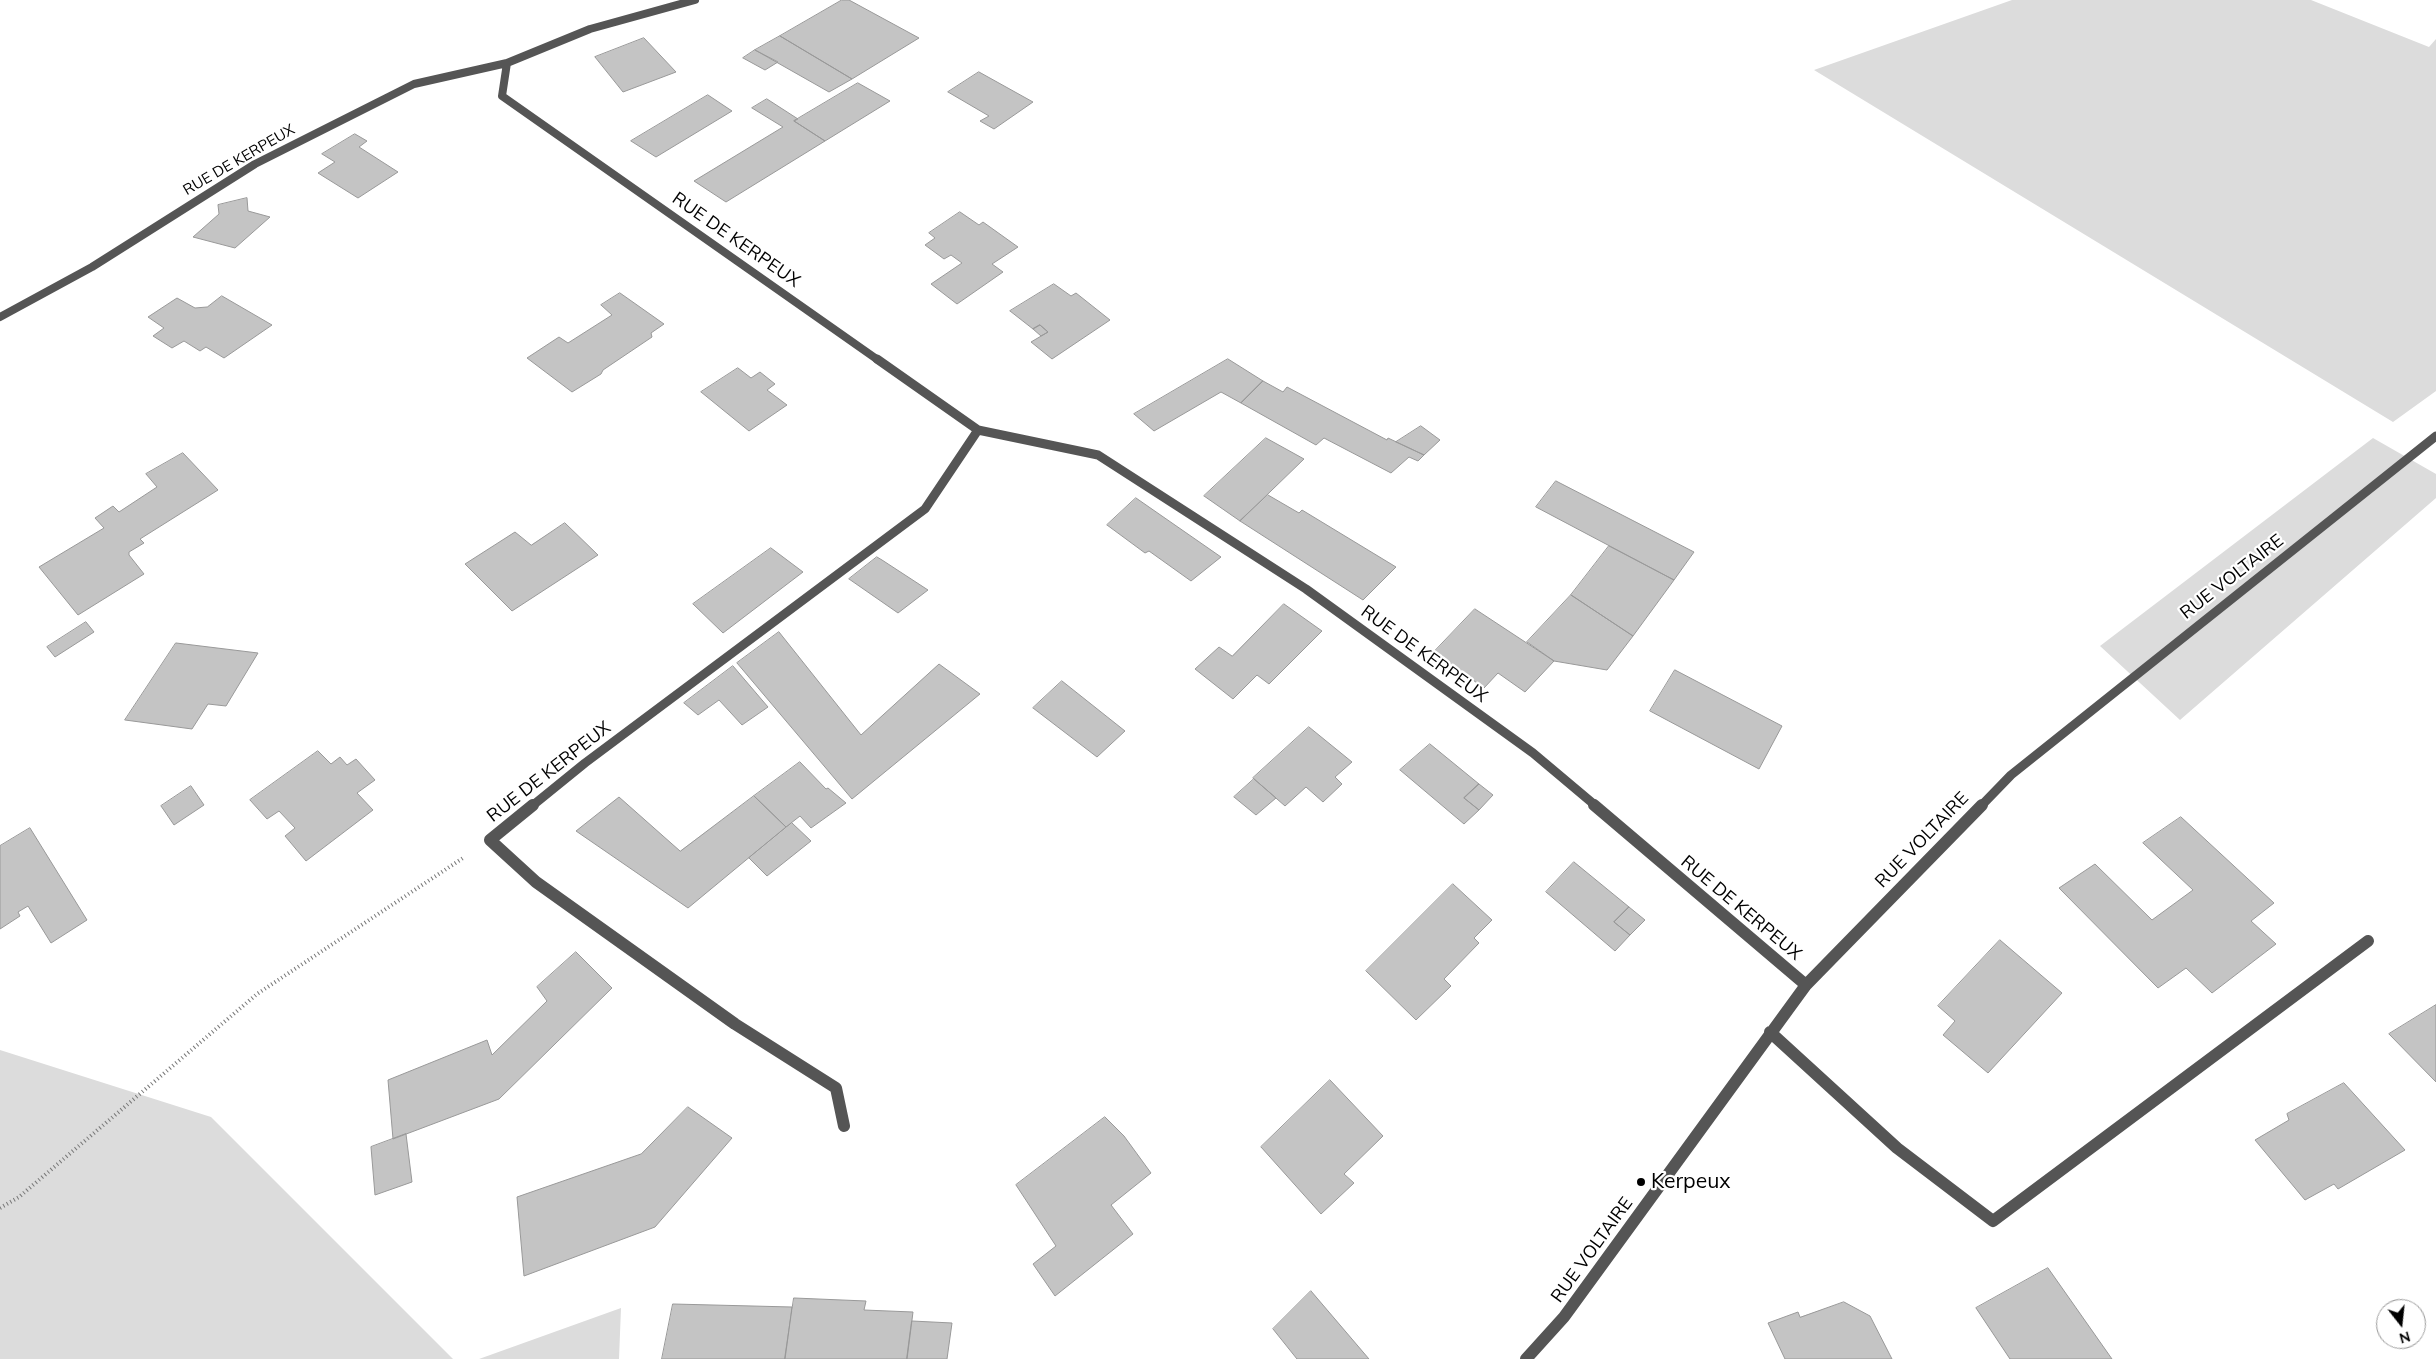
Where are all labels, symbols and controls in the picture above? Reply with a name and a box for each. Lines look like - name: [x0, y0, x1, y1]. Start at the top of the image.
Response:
- street label: RUE DE KERPEUX: [180, 121, 298, 199]
- street label: RUE DE KERPEUX: [668, 188, 804, 292]
- street label: RUE VOLTAIRE: [2176, 530, 2288, 624]
- street label: RUE DE KERPEUX: [1357, 601, 1491, 707]
- street label: RUE DE KERPEUX: [483, 717, 615, 827]
- street label: RUE VOLTAIRE: [1871, 788, 1973, 892]
- street label: RUE DE KERPEUX: [1676, 851, 1806, 965]
- place label: Kerpeux: [1651, 1169, 1730, 1195]
- marker: Kerpeux: [1635, 1176, 1647, 1188]
- street label: RUE VOLTAIRE: [1547, 1193, 1637, 1307]
- north arrow: [2376, 1299, 2426, 1349]
- text: N: [2397, 1327, 2412, 1348]

